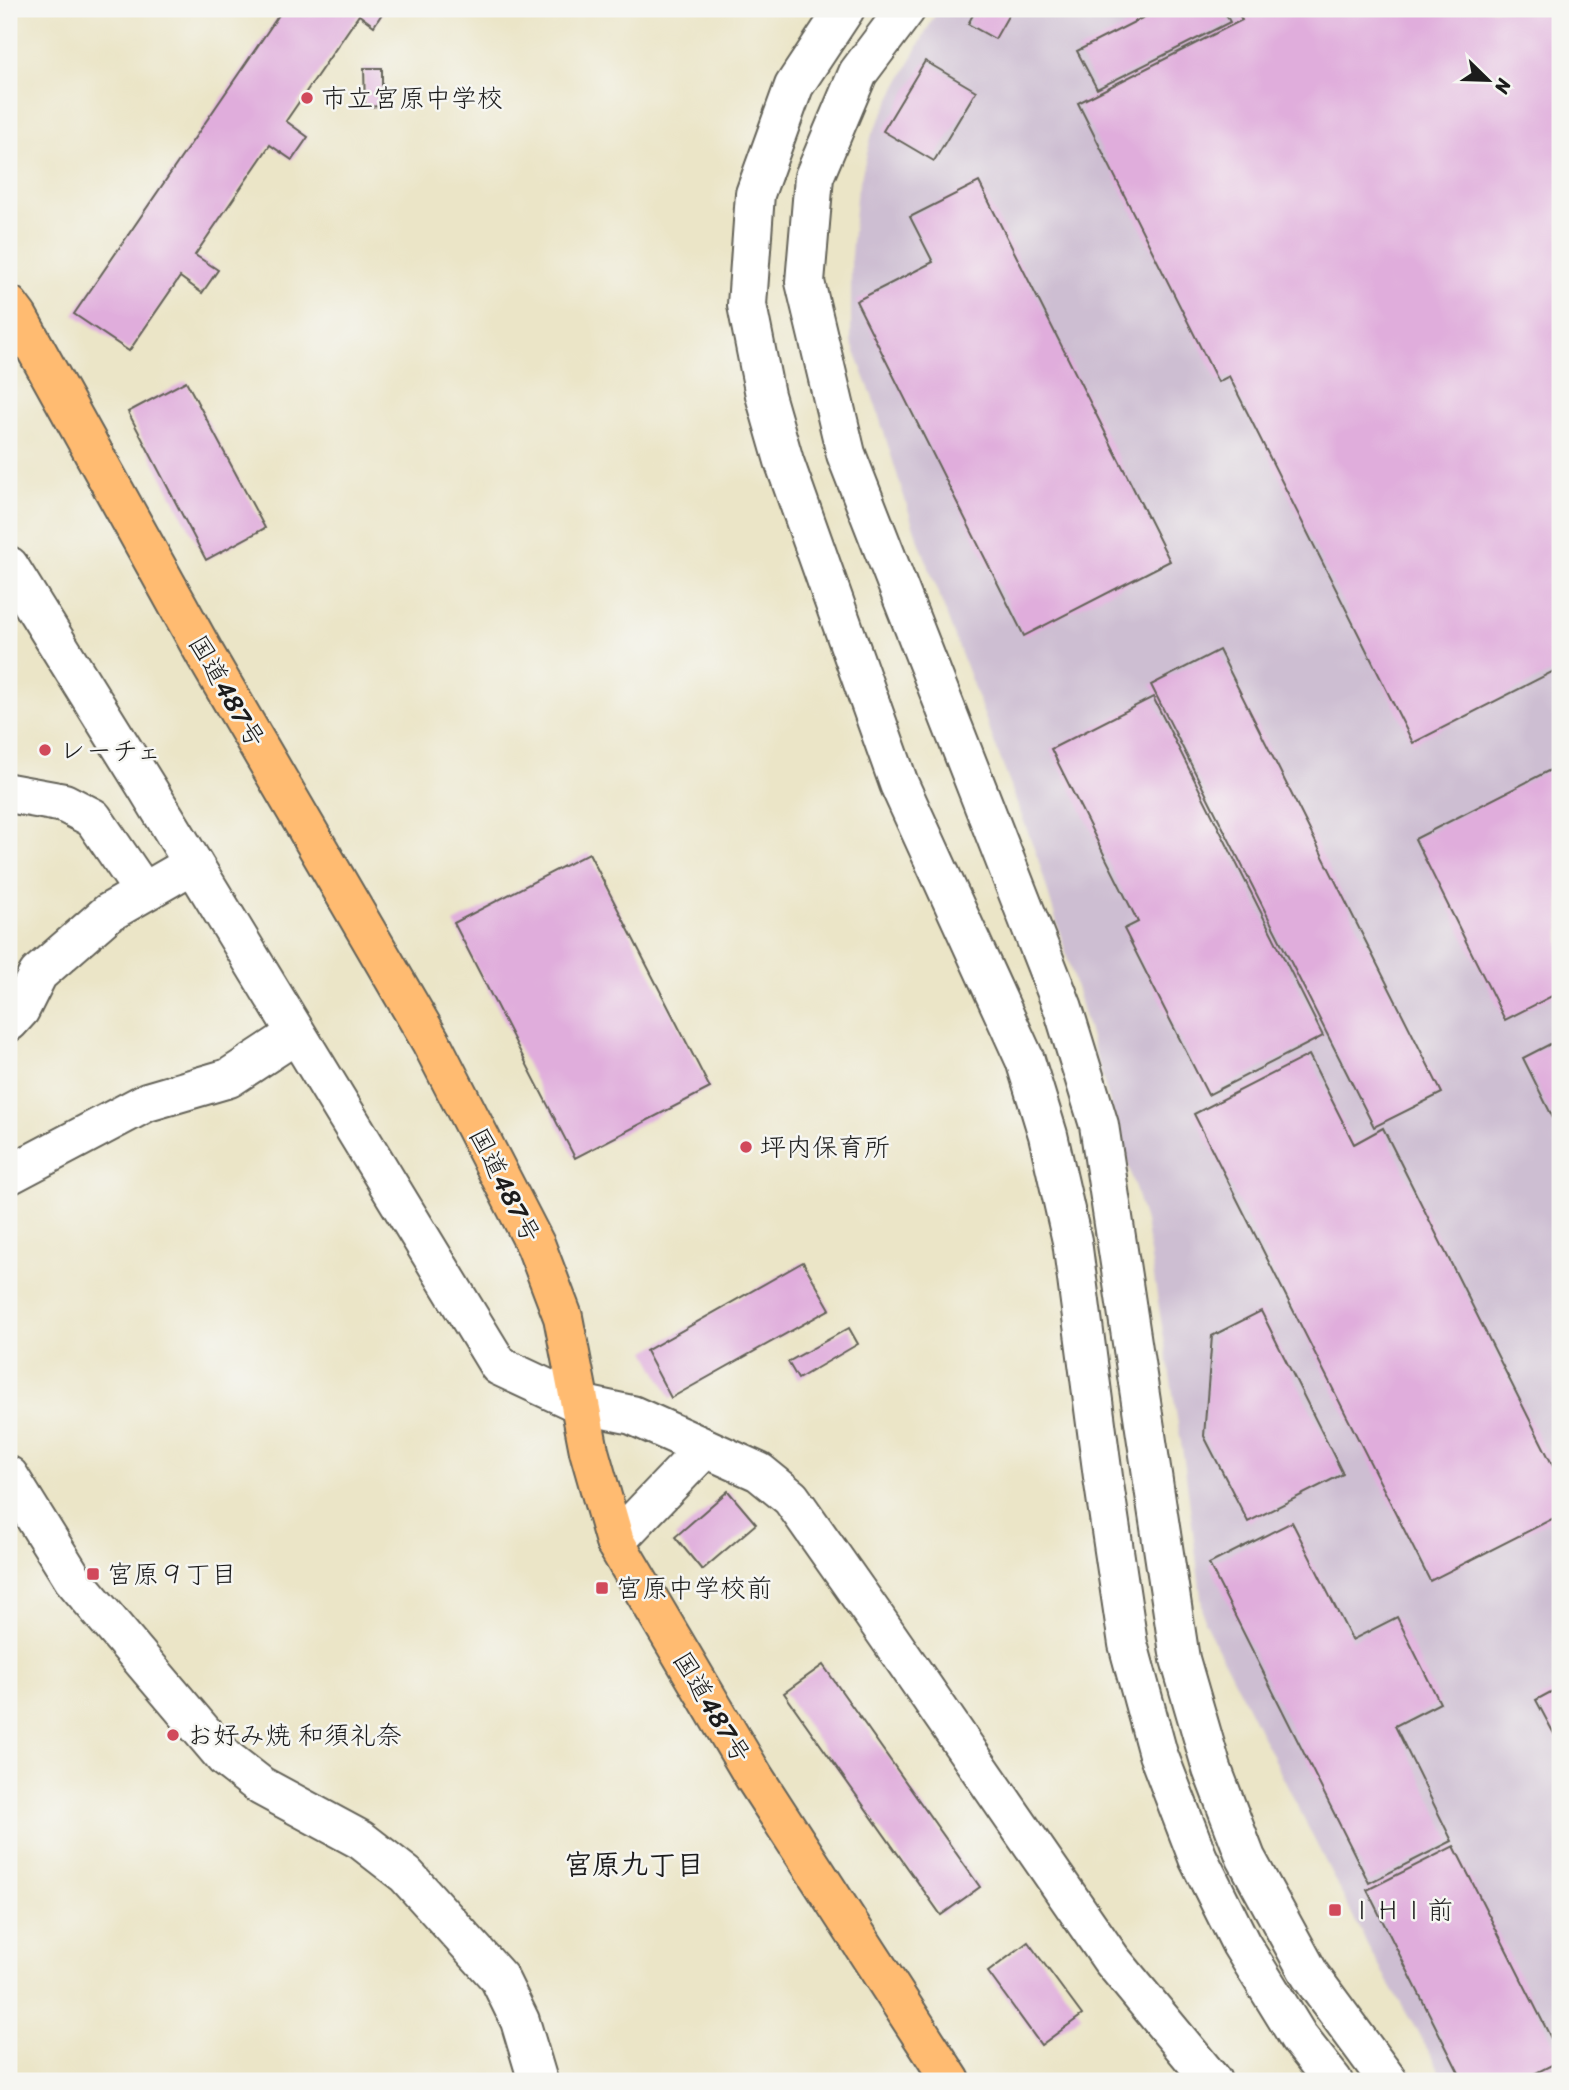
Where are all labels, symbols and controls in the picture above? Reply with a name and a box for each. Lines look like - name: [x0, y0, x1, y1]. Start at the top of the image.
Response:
- north arrow: [1454, 46, 1524, 116]
- text: N: [1485, 73, 1521, 100]
- place label: 市立宮原中学校: [321, 75, 503, 121]
- marker: 市立宮原中学校: [299, 90, 315, 106]
- street label: 国道487号: [176, 625, 278, 757]
- place label: レーチェ: [59, 727, 161, 773]
- marker: レーチェ: [37, 742, 53, 758]
- street label: 国道487号: [456, 1119, 554, 1251]
- place label: 坪内保育所: [760, 1124, 890, 1170]
- marker: 坪内保育所: [738, 1139, 754, 1155]
- place label: 宮原９丁目: [107, 1551, 237, 1597]
- place label: 宮原中学校前: [616, 1565, 772, 1611]
- marker: 宮原９丁目: [85, 1566, 101, 1582]
- marker: 宮原中学校前: [594, 1580, 610, 1596]
- street label: 国道487号: [660, 1642, 764, 1772]
- place label: お好み焼 和須礼奈: [187, 1712, 402, 1758]
- marker: お好み焼 和須礼奈: [165, 1727, 181, 1743]
- district label: 宮原九丁目: [564, 1840, 704, 1889]
- place label: ＩＨＩ前: [1349, 1887, 1453, 1933]
- marker: ＩＨＩ前: [1327, 1902, 1343, 1918]

